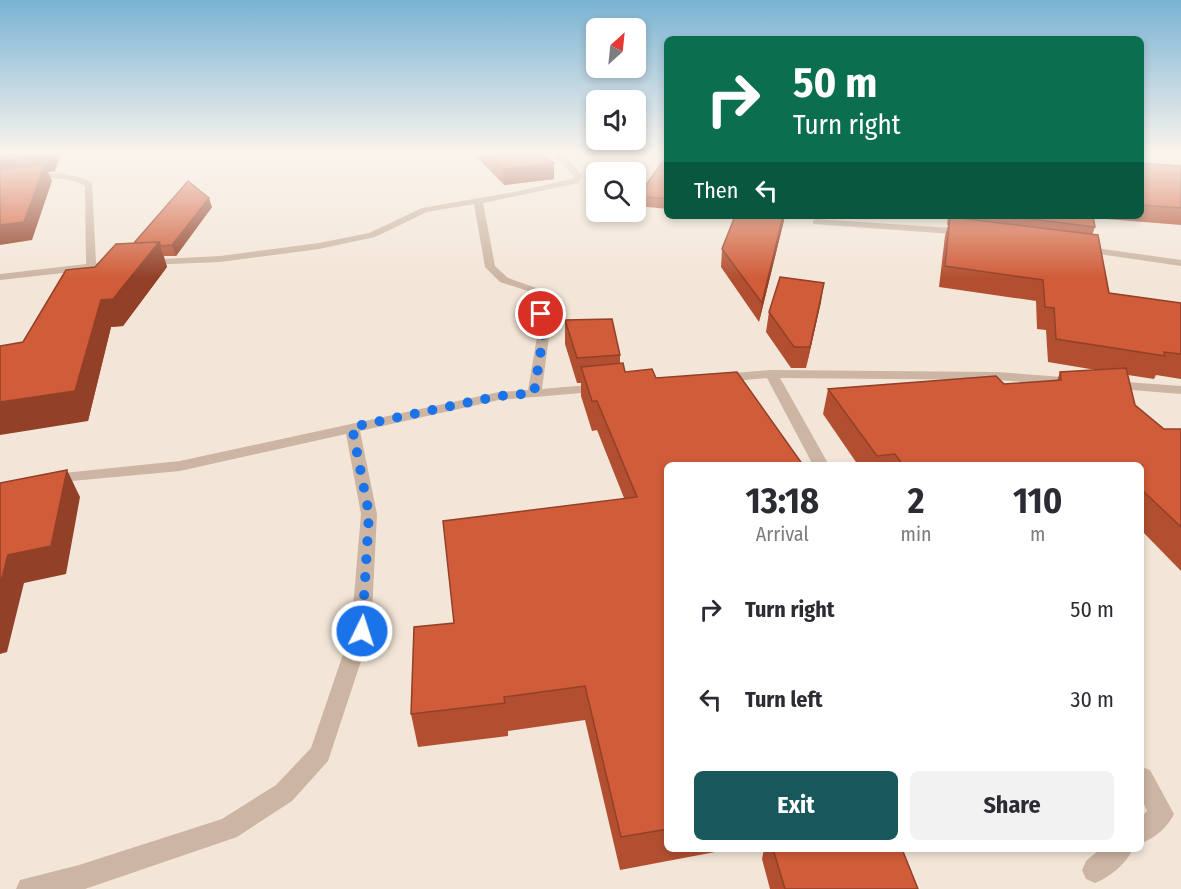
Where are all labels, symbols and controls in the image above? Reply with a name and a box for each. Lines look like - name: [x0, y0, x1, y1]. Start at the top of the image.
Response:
- north arrow: [586, 18, 646, 78]
- map controls: [586, 18, 646, 222]
- text: 50 m: [793, 58, 877, 108]
- icon: right: [694, 60, 772, 138]
- button: sound: [586, 90, 646, 150]
- text: Turn right: [793, 109, 901, 141]
- button: search: [586, 162, 646, 222]
- icon: left: [750, 174, 783, 207]
- text: Then: [694, 177, 738, 204]
- pin: [515, 288, 566, 339]
- icon: arrive: [524, 297, 557, 330]
- text: 13:18: [746, 479, 819, 523]
- text: 2: [908, 479, 924, 523]
- text: 110: [1013, 479, 1062, 523]
- text: Arrival: [756, 522, 809, 546]
- text: min: [901, 522, 931, 546]
- text: m: [1030, 522, 1045, 546]
- icon: right: [694, 593, 727, 626]
- text: Turn right: [745, 596, 834, 623]
- text: 50 m: [1070, 596, 1114, 623]
- position arrow: [330, 599, 394, 663]
- icon: left: [694, 683, 727, 716]
- text: Turn left: [745, 686, 823, 713]
- text: 30 m: [1071, 686, 1114, 713]
- button: Exit: [694, 771, 898, 840]
- button: Share: [910, 771, 1114, 840]

